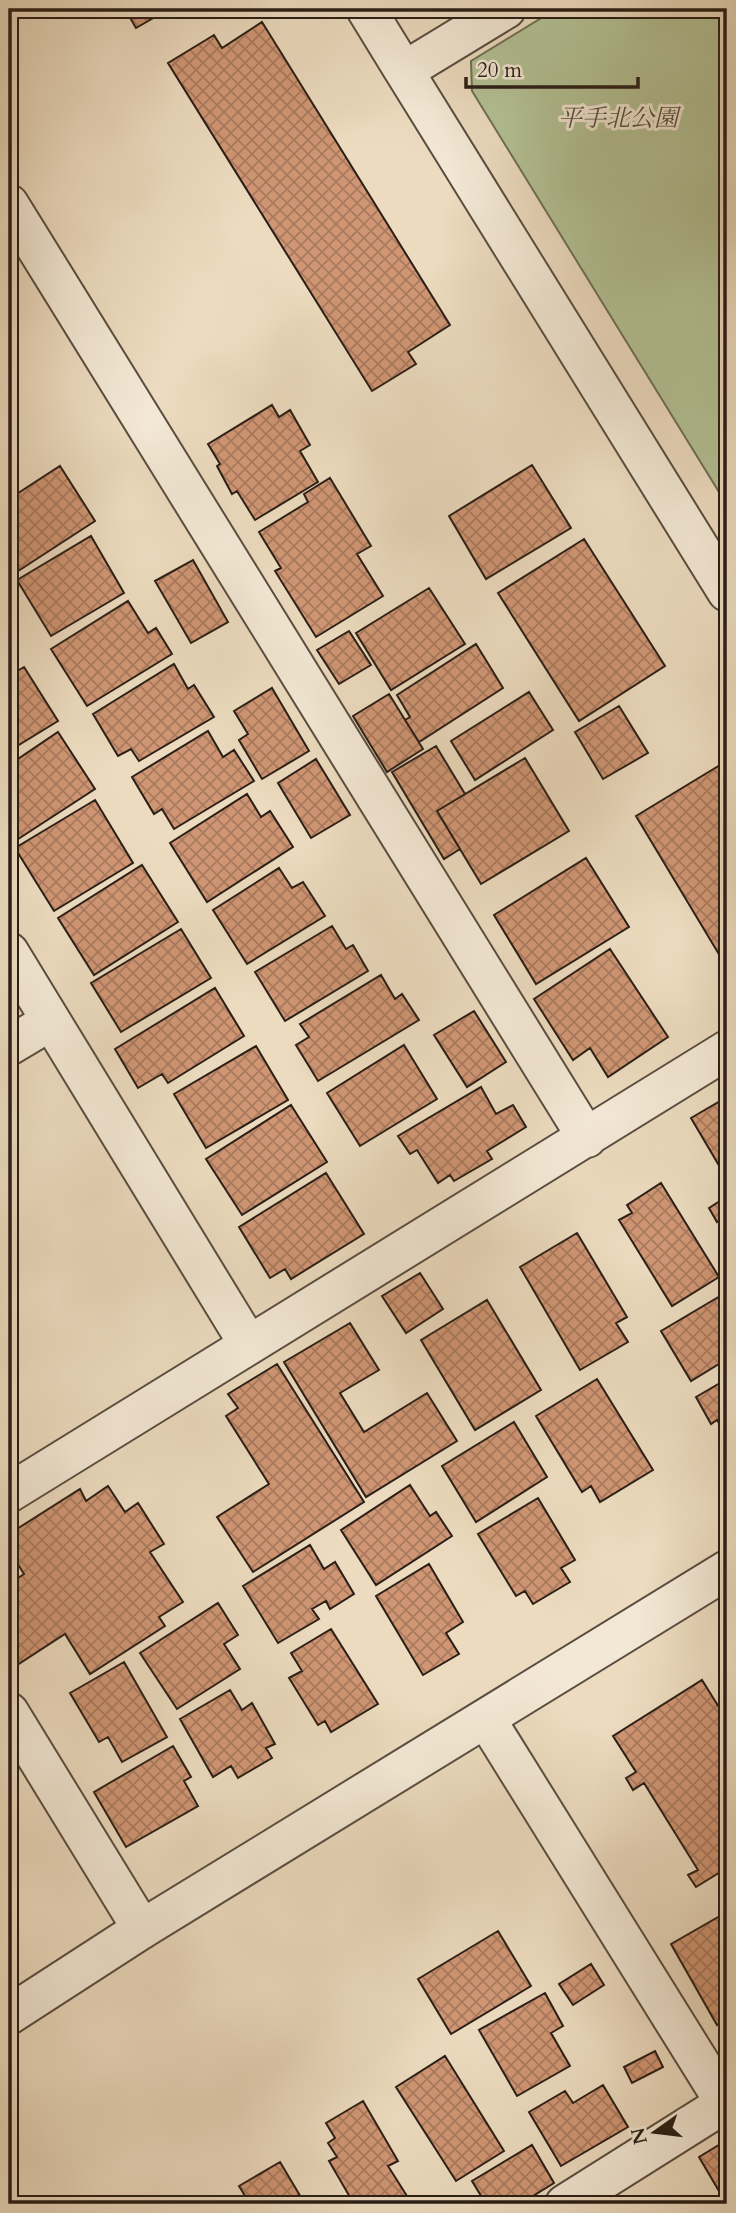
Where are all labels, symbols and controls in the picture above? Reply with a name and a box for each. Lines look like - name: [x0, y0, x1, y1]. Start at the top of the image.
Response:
- scale bar: [466, 46, 638, 90]
- text: 20 m: [477, 56, 522, 85]
- park label: 平手北公園: [558, 102, 682, 135]
- north arrow: [620, 2098, 690, 2168]
- text: N: [625, 2124, 654, 2147]

